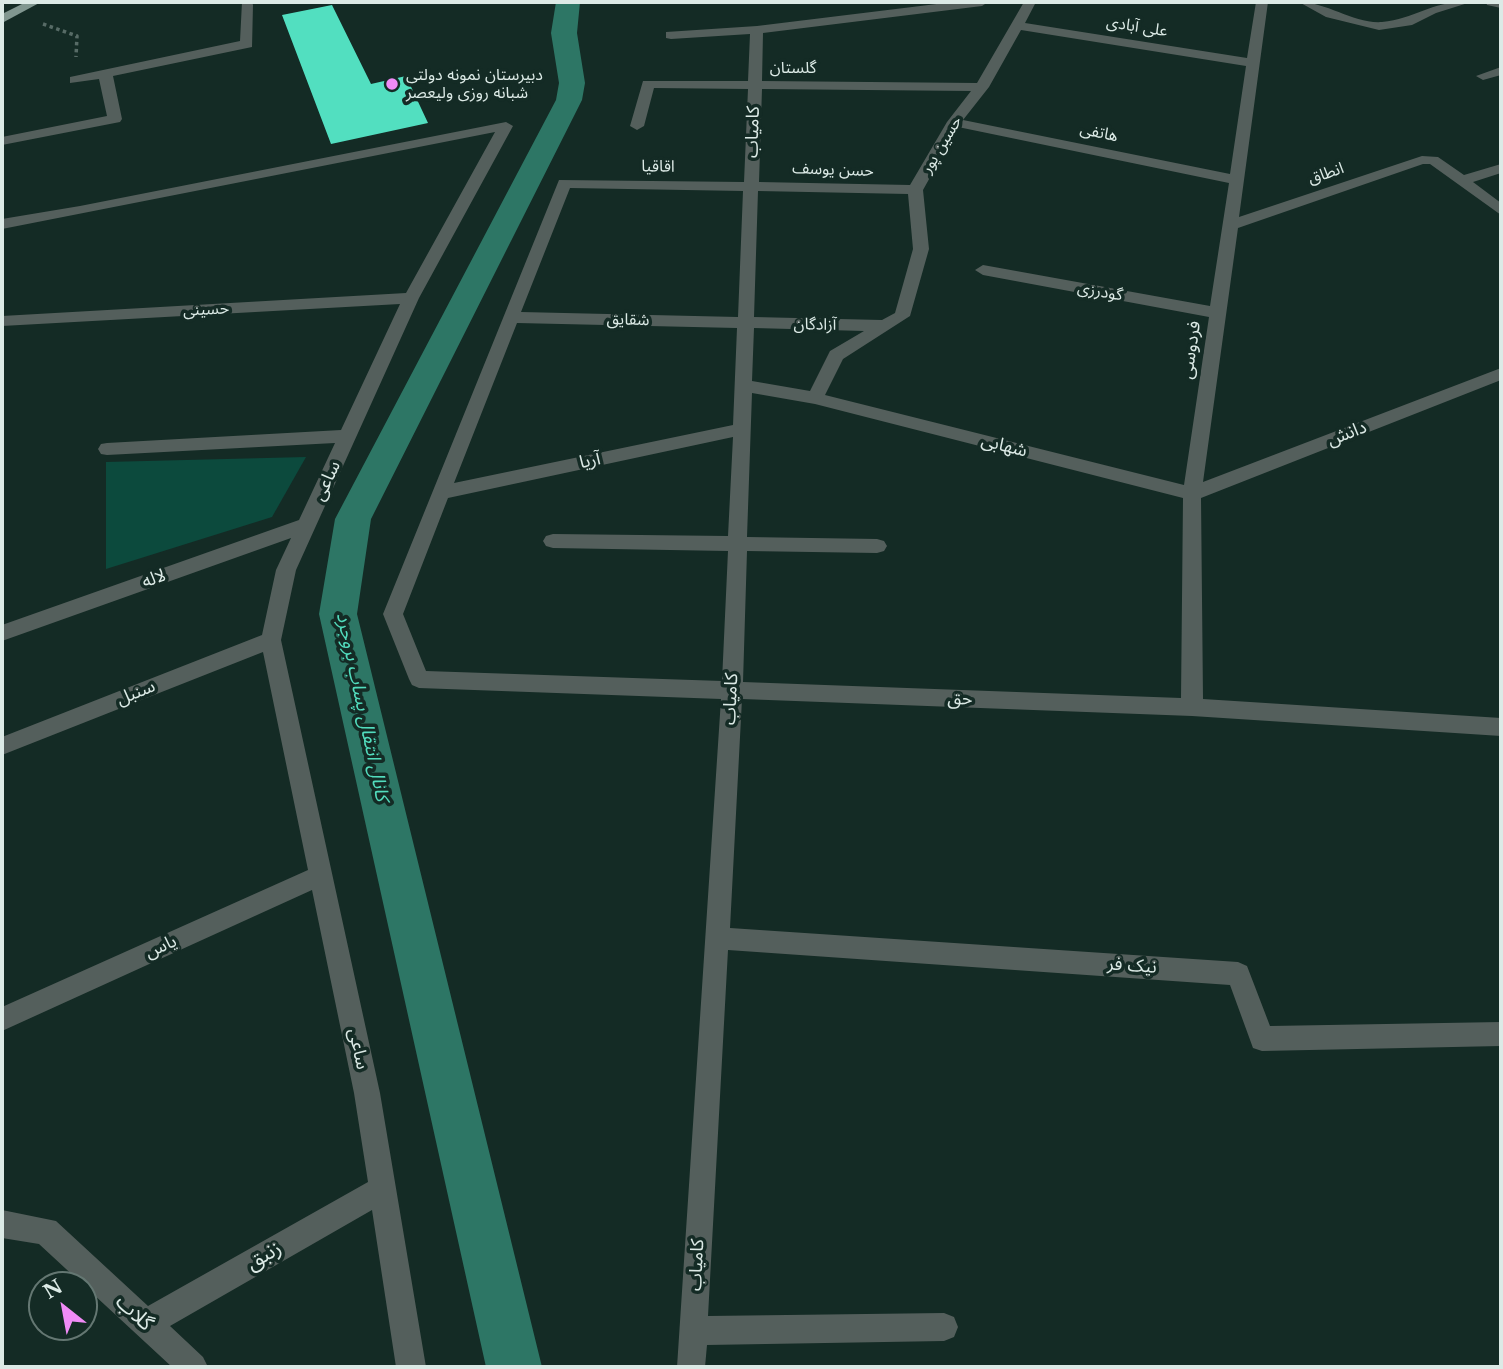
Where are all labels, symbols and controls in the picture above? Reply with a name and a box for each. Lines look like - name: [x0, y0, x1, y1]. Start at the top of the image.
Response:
- street label: علی آبادی: [1105, 13, 1169, 41]
- street label: گلستان: [770, 58, 816, 78]
- place label: دبیرستان نمونه دولتی شبانه روزی ولیعصر: [406, 65, 543, 103]
- marker: دبیرستان نمونه دولتی شبانه روزی ولیعصر: [384, 76, 400, 92]
- street label: کامیاب: [741, 106, 765, 158]
- street label: حسین پور: [917, 113, 967, 177]
- street label: هاتفی: [1078, 120, 1120, 146]
- street label: اقاقیا: [641, 157, 675, 177]
- street label: حسن یوسف: [792, 159, 874, 181]
- street label: انطاق: [1306, 159, 1346, 189]
- street label: گودرزی: [1076, 279, 1124, 305]
- street label: حسینی: [182, 299, 230, 321]
- street label: شقایق: [606, 310, 650, 330]
- street label: آزادگان: [793, 315, 837, 335]
- street label: فردوسی: [1176, 319, 1206, 381]
- street label: دانش: [1324, 417, 1370, 451]
- street label: شهابی: [979, 430, 1029, 462]
- street label: آریا: [578, 448, 602, 474]
- street label: ساعی: [308, 458, 346, 504]
- street label: لاله: [139, 565, 169, 593]
- water label: کانال انتقال پساب بروجرد: [331, 611, 393, 803]
- street label: کامیاب: [719, 673, 743, 725]
- street label: سنبل: [114, 676, 158, 710]
- street label: حق: [947, 688, 973, 710]
- street label: یاس: [142, 931, 180, 963]
- street label: نیک فر: [1107, 954, 1157, 978]
- street label: ساعی: [343, 1026, 373, 1072]
- street label: زنبق: [242, 1236, 286, 1276]
- street label: کامیاب: [685, 1239, 709, 1291]
- north arrow: [28, 1271, 98, 1341]
- text: N: [39, 1275, 67, 1304]
- street label: گلاب: [110, 1289, 158, 1337]

